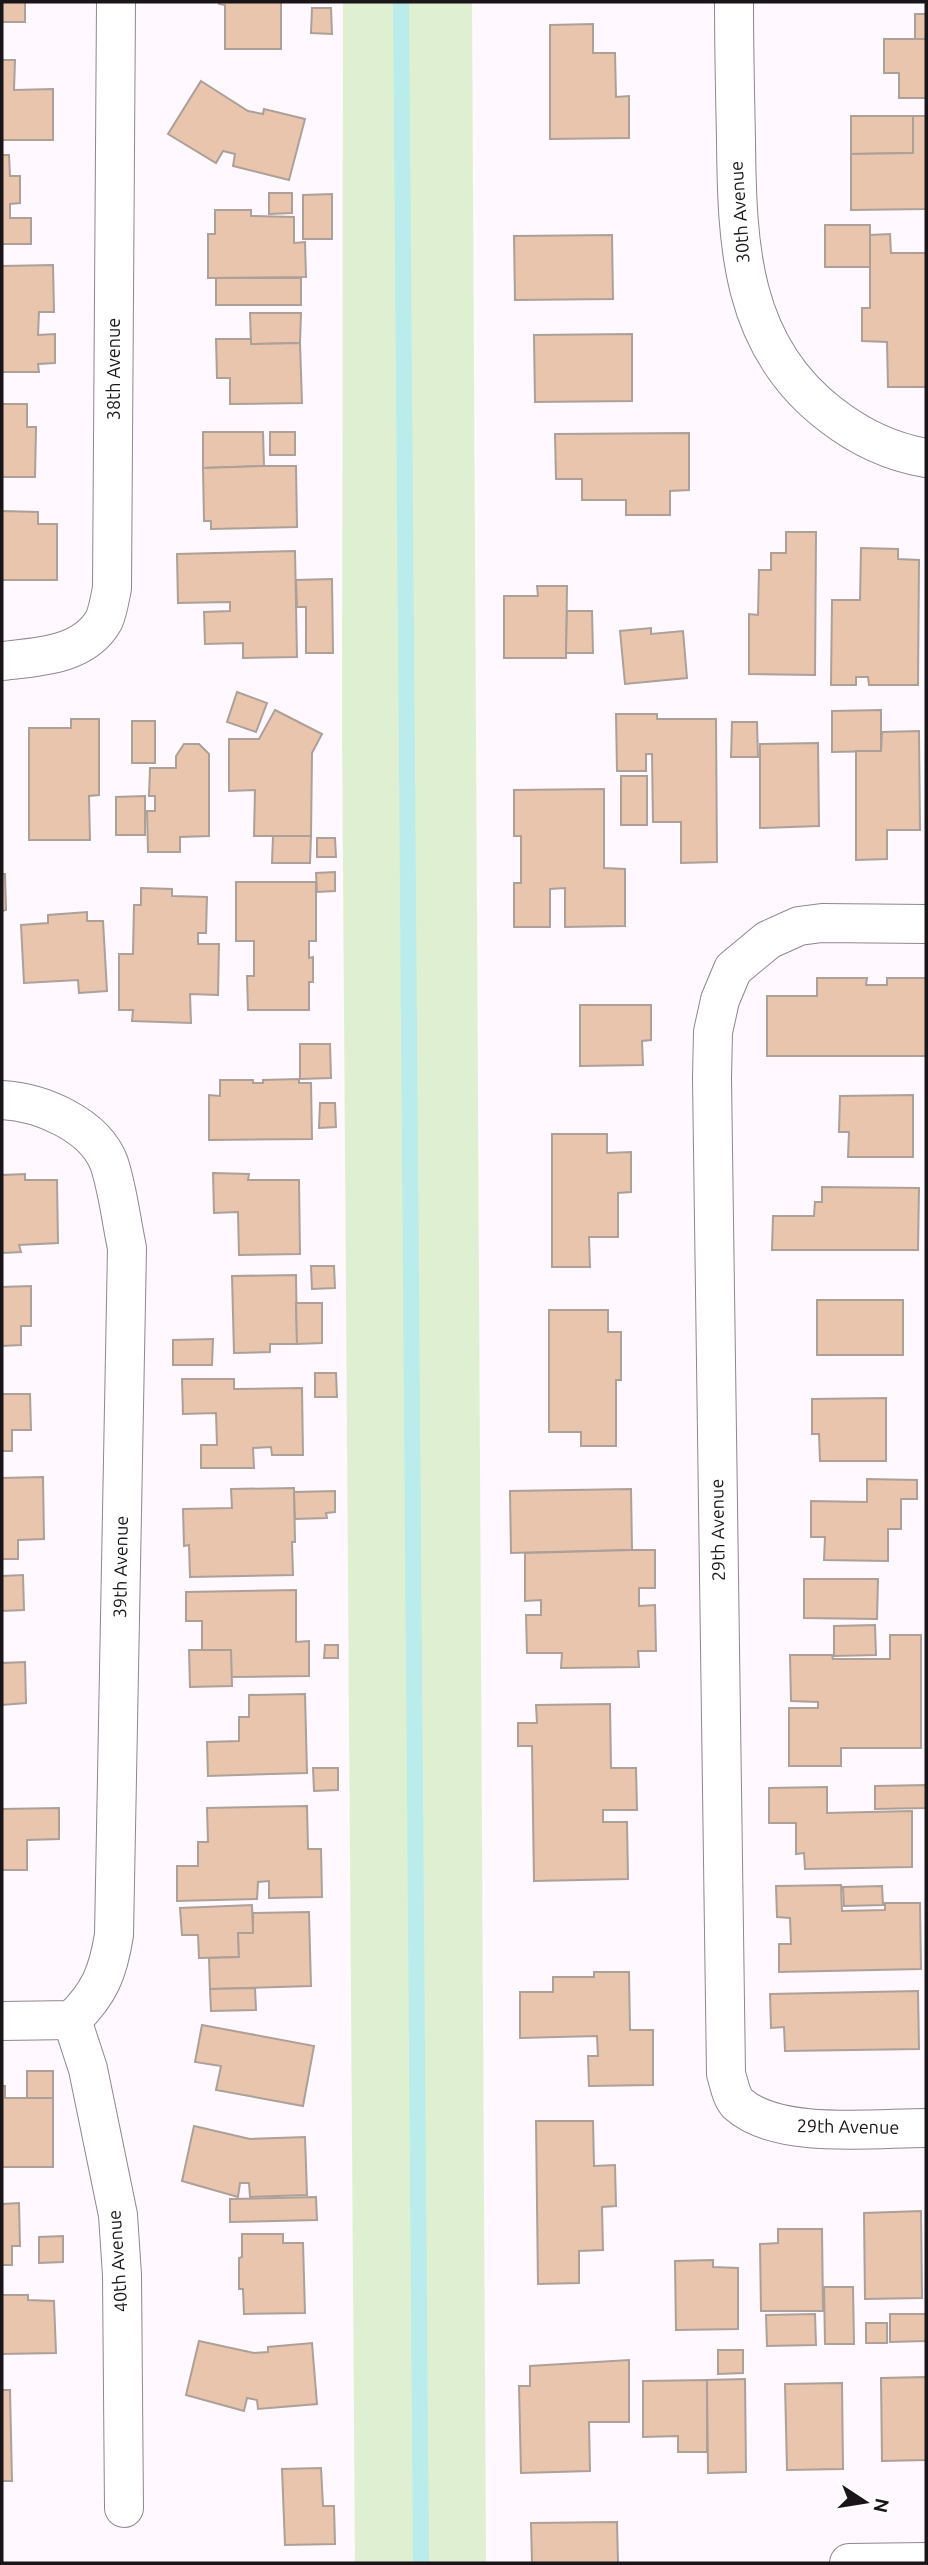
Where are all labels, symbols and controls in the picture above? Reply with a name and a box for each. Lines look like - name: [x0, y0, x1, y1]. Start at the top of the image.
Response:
- street label: 30th Avenue: [725, 160, 753, 264]
- street label: 38th Avenue: [103, 318, 123, 420]
- street label: 29th Avenue: [706, 1479, 728, 1581]
- street label: 39th Avenue: [109, 1516, 131, 1618]
- street label: 29th Avenue: [797, 2115, 899, 2137]
- street label: 40th Avenue: [103, 2209, 131, 2313]
- north arrow: [830, 2467, 900, 2537]
- text: N: [869, 2496, 894, 2515]

